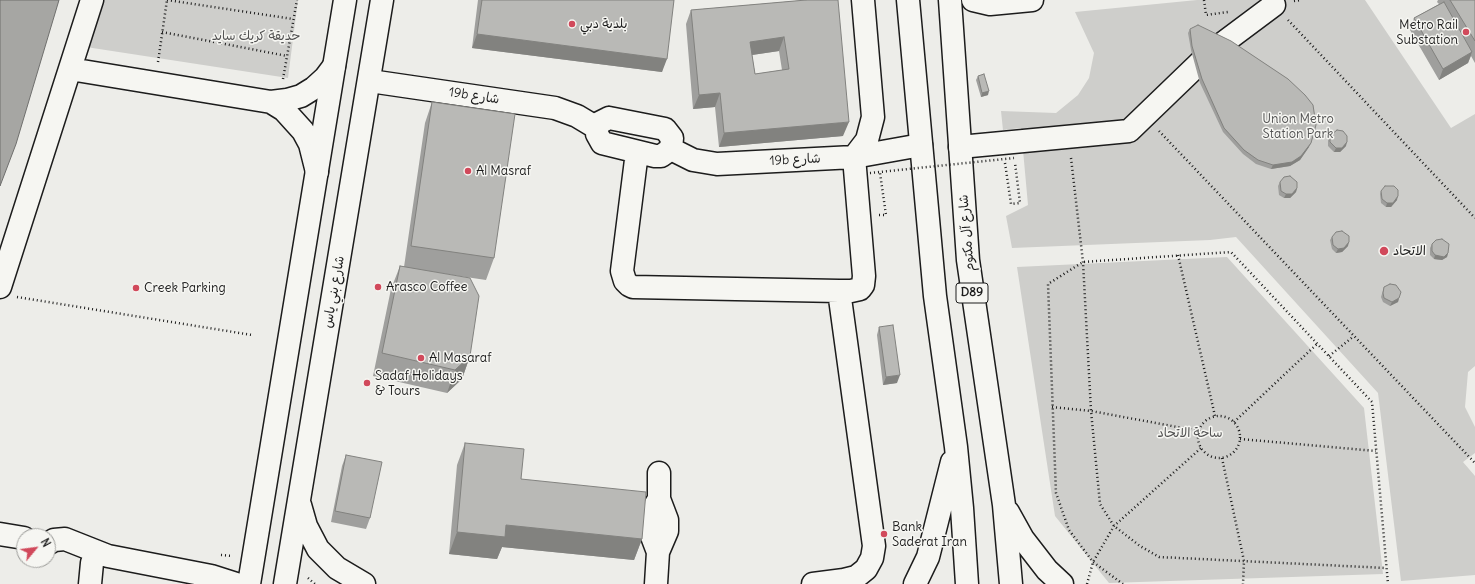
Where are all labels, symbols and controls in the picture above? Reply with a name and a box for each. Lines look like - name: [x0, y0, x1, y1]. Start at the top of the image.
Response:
- place label: بلدية دبي: [580, 16, 627, 32]
- place label: Metro Rail Substation: [1396, 17, 1458, 48]
- marker: بلدية دبي: [567, 19, 577, 29]
- marker: Metro Rail Substation: [1461, 27, 1471, 37]
- park label: حديقة كريك سايد: [212, 28, 300, 44]
- street label: 19b شارع: [448, 84, 500, 108]
- park label: Union Metro Station Park: [1262, 111, 1334, 142]
- street label: 19b شارع: [769, 151, 821, 169]
- place label: Al Masraf: [476, 163, 531, 179]
- marker: Al Masraf: [463, 166, 473, 176]
- street label: شارع آل مكتوم: [956, 194, 978, 272]
- place label: الاتحاد: [1393, 243, 1426, 259]
- marker: الاتحاد: [1378, 245, 1390, 257]
- street label: شارع بني ياس: [320, 255, 348, 329]
- place label: Arasco Coffee: [386, 279, 468, 295]
- place label: Creek Parking: [144, 280, 226, 296]
- marker: Arasco Coffee: [373, 282, 383, 292]
- marker: Creek Parking: [131, 283, 141, 293]
- road number: D89: [956, 283, 988, 303]
- place label: Al Masaraf: [429, 350, 491, 366]
- marker: Al Masaraf: [416, 353, 426, 363]
- place label: Sadaf Holidays & Tours: [375, 368, 463, 399]
- marker: Sadaf Holidays & Tours: [362, 378, 372, 388]
- park label: ساحة الاتحاد: [1157, 425, 1223, 441]
- place label: Bank Saderat Iran: [892, 519, 967, 550]
- north arrow: [16, 528, 56, 568]
- marker: Bank Saderat Iran: [879, 529, 889, 539]
- text: N: [38, 536, 54, 549]

